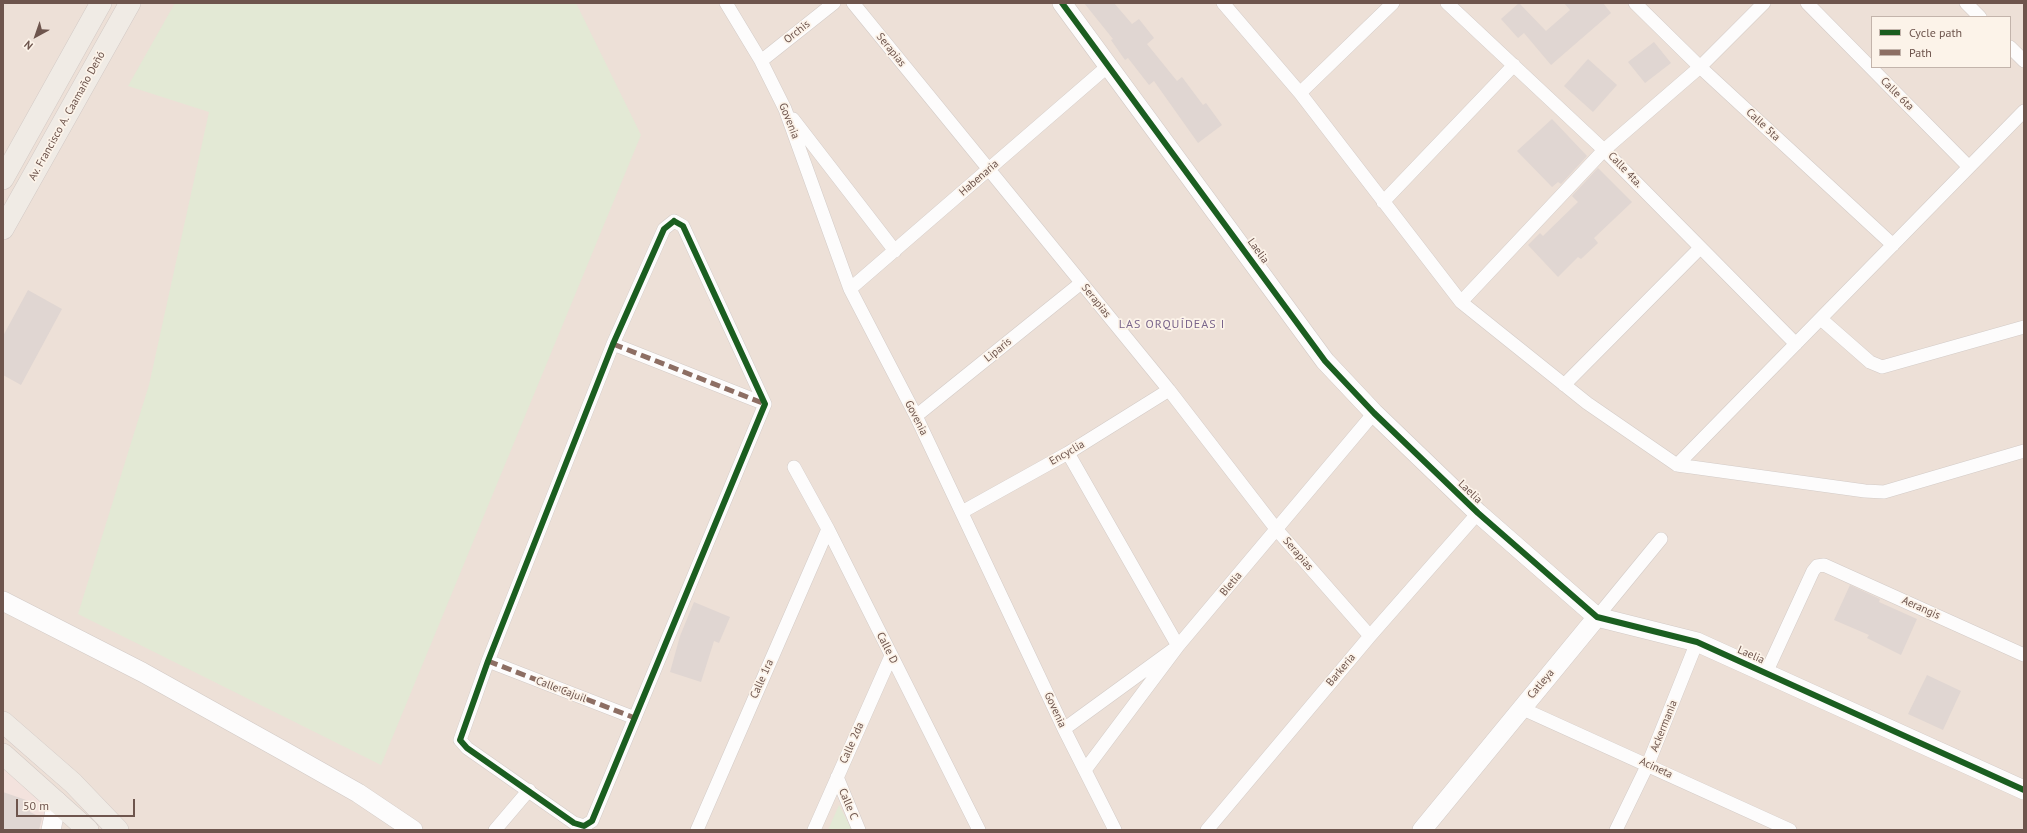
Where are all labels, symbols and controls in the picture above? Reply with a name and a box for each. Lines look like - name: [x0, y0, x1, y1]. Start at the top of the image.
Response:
- north arrow: [16, 16, 56, 56]
- legend: [1871, 16, 2011, 68]
- street label: Orchis: [781, 17, 813, 47]
- text: Cycle path: [1909, 25, 1962, 40]
- street label: Serapias: [873, 30, 909, 70]
- text: N: [21, 38, 36, 53]
- text: Path: [1909, 45, 1932, 60]
- street label: Av. Francisco A. Caamaño Deñó: [26, 49, 108, 183]
- street label: Calle 6ta: [1878, 75, 1916, 113]
- street label: Govenia: [776, 101, 802, 141]
- street label: Calle 5ta: [1743, 106, 1783, 144]
- street label: Calle 4ta.: [1605, 150, 1645, 190]
- street label: Habenaria: [957, 157, 1001, 199]
- street label: Laelia: [1244, 236, 1272, 266]
- street label: Serapias: [1078, 281, 1114, 321]
- district label: LAS ORQUÍDEAS I: [1119, 318, 1225, 332]
- street label: Liparis: [982, 335, 1014, 365]
- street label: Govenia: [902, 398, 930, 438]
- street label: Encyclia: [1047, 438, 1087, 468]
- street label: Laelia: [1455, 477, 1485, 507]
- street label: Serapias: [1280, 535, 1316, 573]
- street label: Bletia: [1217, 569, 1245, 599]
- street label: Aerangis: [1900, 594, 1942, 622]
- street label: Calle D: [873, 630, 901, 666]
- street label: Laelia: [1735, 643, 1767, 667]
- street label: Barkeria: [1324, 651, 1358, 689]
- street label: Calle 1ra: [747, 657, 777, 701]
- street label: Catleya: [1525, 667, 1557, 701]
- street label: Calle Cajuil: [534, 674, 588, 706]
- street label: Govenia: [1041, 690, 1069, 730]
- street label: Ackermania: [1648, 698, 1680, 754]
- street label: Calle 2da: [837, 720, 867, 766]
- street label: Acineta: [1637, 755, 1675, 781]
- street label: Calle C: [836, 786, 860, 822]
- scale bar: [18, 791, 137, 817]
- text: 50 m: [23, 798, 49, 813]

